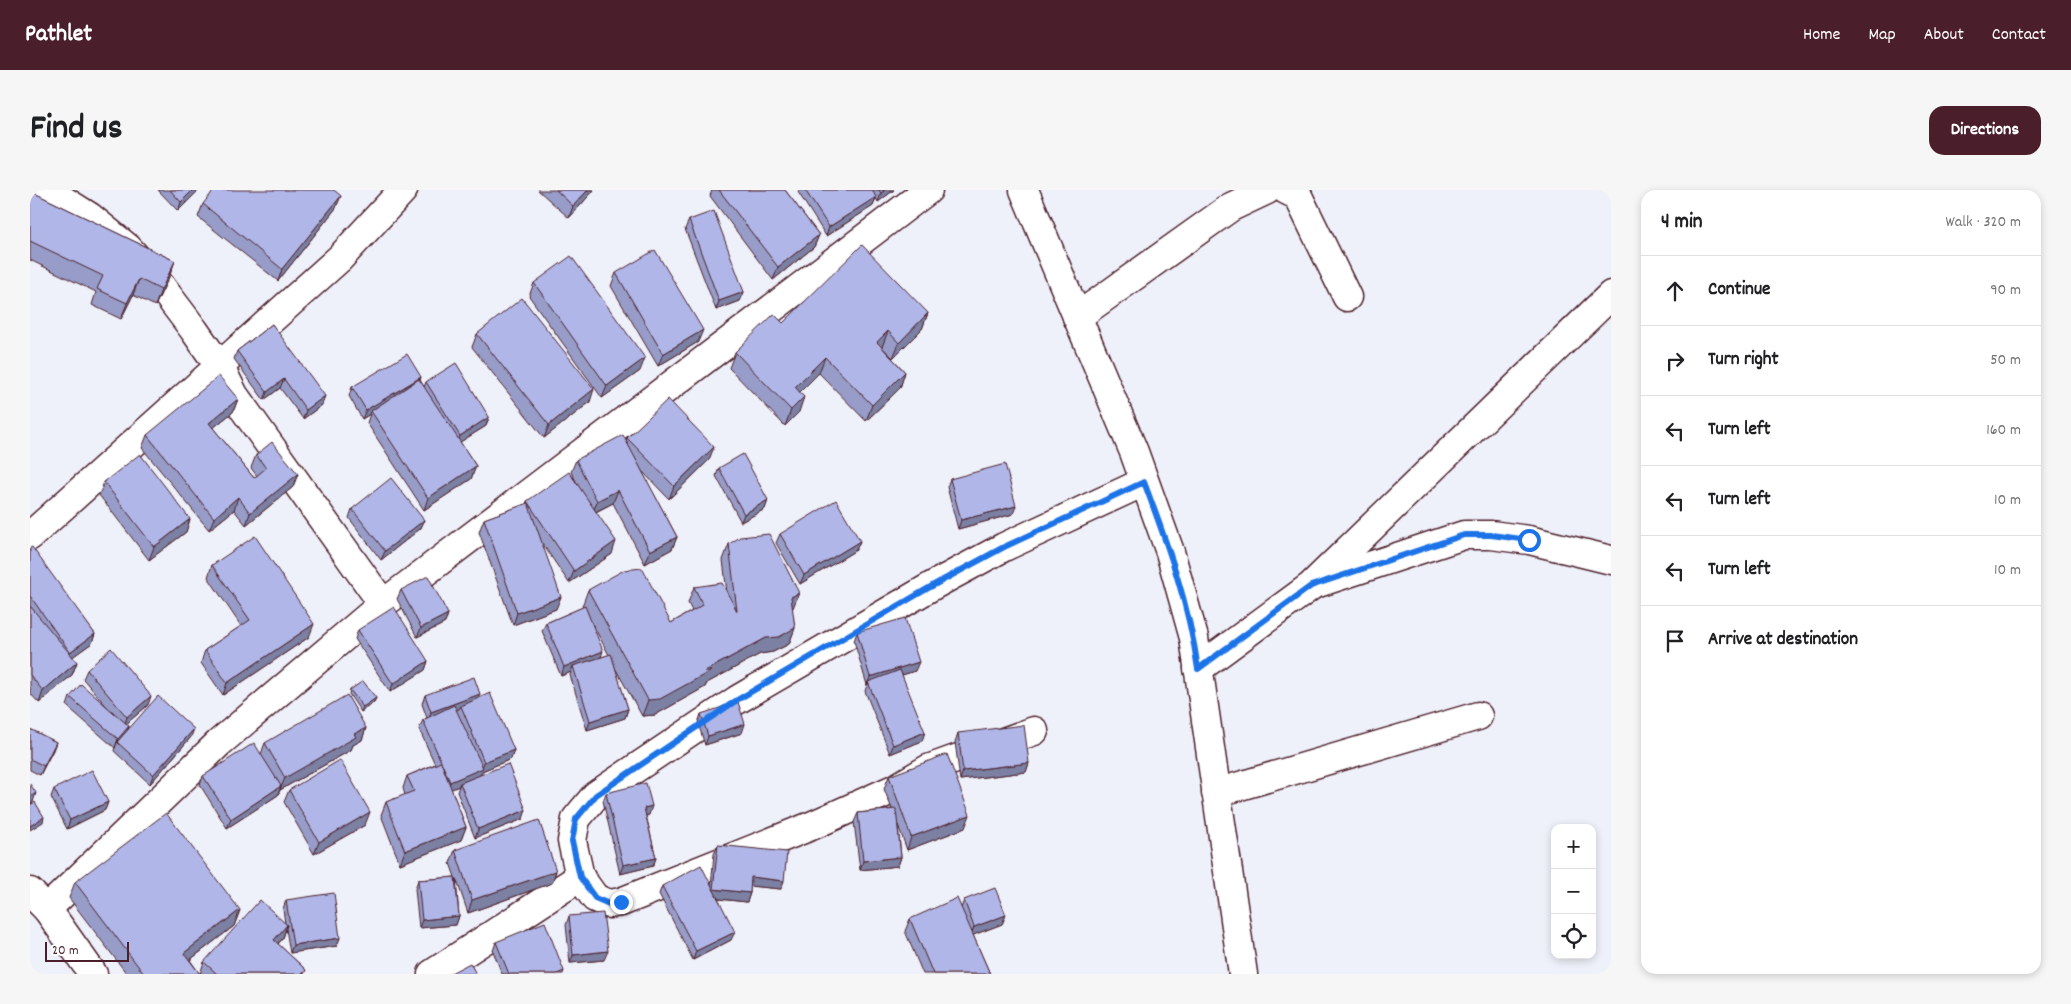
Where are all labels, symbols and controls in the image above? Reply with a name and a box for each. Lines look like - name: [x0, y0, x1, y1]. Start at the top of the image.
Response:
- text: Pathlet: [25, 18, 92, 52]
- text: Home: [1803, 23, 1840, 48]
- text: Map: [1868, 23, 1896, 48]
- text: About: [1924, 23, 1964, 48]
- text: Contact: [1992, 23, 2046, 48]
- text: Find us: [30, 105, 122, 155]
- button: Directions: [1929, 106, 2041, 155]
- text: 4 min: [1661, 208, 1703, 238]
- text: Walk · 320 m: [1945, 211, 2021, 234]
- icon: ahead: [1661, 277, 1689, 305]
- text: Continue: [1708, 277, 1770, 304]
- text: 90 m: [1990, 279, 2021, 302]
- icon: right: [1661, 347, 1689, 375]
- text: Turn right: [1708, 347, 1779, 374]
- text: 50 m: [1990, 349, 2021, 372]
- icon: left: [1661, 417, 1689, 445]
- text: Turn left: [1708, 417, 1771, 444]
- text: 160 m: [1986, 419, 2021, 442]
- icon: left: [1661, 487, 1689, 515]
- text: Turn left: [1708, 487, 1771, 514]
- text: 10 m: [1994, 489, 2021, 512]
- route start: [1518, 529, 1541, 552]
- icon: left: [1661, 557, 1689, 585]
- text: Turn left: [1708, 557, 1771, 584]
- text: 10 m: [1994, 559, 2021, 582]
- icon: arrive: [1661, 627, 1689, 655]
- text: Arrive at destination: [1708, 627, 1858, 654]
- map controls: [1551, 824, 1596, 959]
- button: +: [1551, 824, 1596, 869]
- button: −: [1551, 869, 1596, 914]
- route end: [610, 891, 633, 914]
- button: locate: [1551, 914, 1596, 959]
- scale bar: [45, 939, 129, 962]
- text: 20 m: [52, 941, 79, 961]

